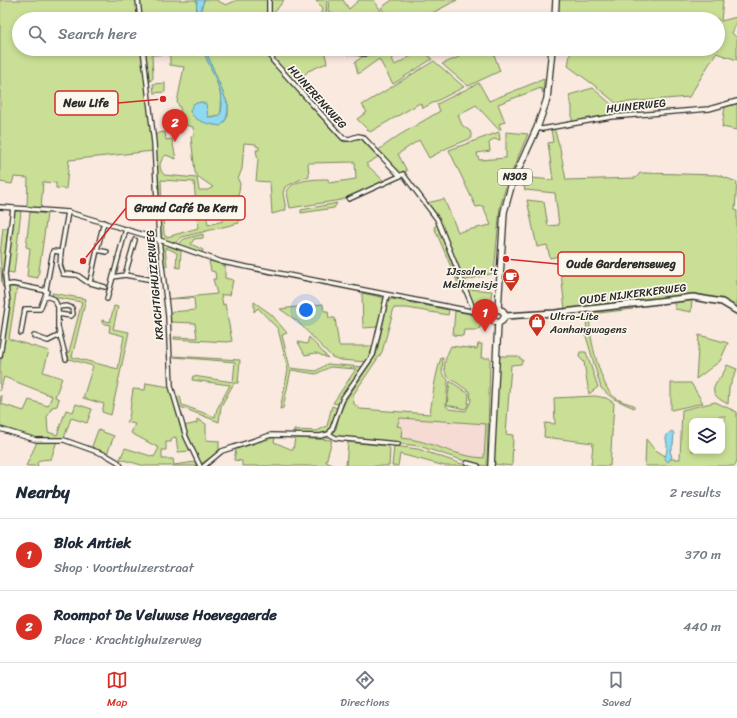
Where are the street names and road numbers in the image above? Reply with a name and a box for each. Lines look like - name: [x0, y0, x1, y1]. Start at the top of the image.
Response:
- street label: HUINERENKWEG: [283, 61, 351, 134]
- street label: HUINERWEG: [605, 93, 667, 119]
- road number: N303: [498, 169, 532, 185]
- street label: KRACHTIGHUIZERWEG: [141, 229, 169, 341]
- street label: OUDE NIJKERKERWEG: [578, 278, 688, 310]

